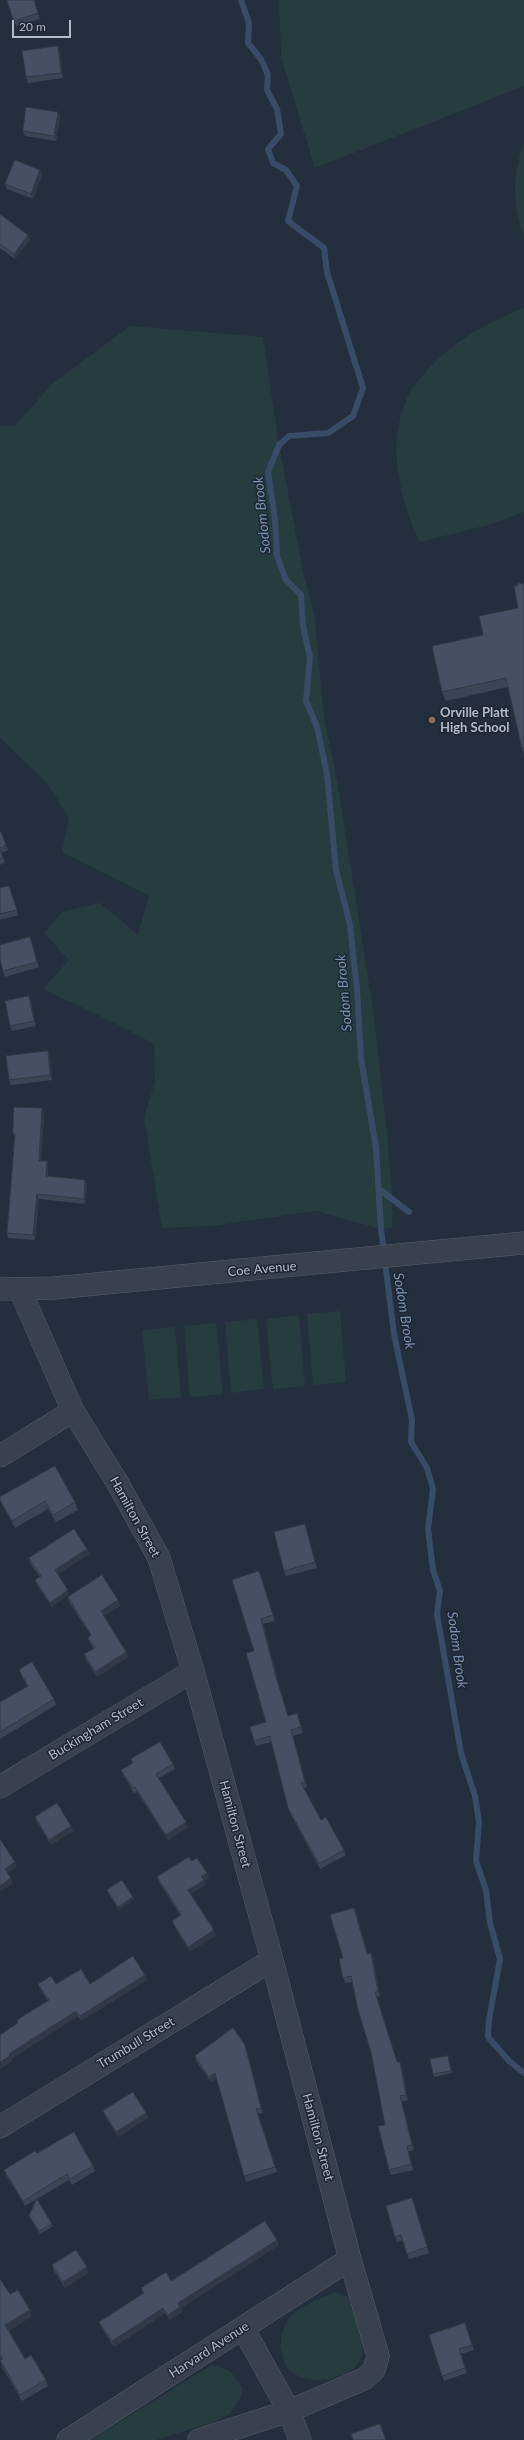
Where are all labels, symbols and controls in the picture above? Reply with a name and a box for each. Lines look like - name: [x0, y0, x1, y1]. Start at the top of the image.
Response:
- scale bar: [14, 12, 73, 38]
- text: 20 m: [19, 19, 46, 34]
- water label: Sodom Brook: [250, 476, 274, 554]
- place label: Orville Platt High School: [440, 705, 509, 736]
- marker: Orville Platt High School: [427, 715, 437, 725]
- water label: Sodom Brook: [332, 954, 356, 1032]
- street label: Coe Avenue: [227, 1258, 297, 1280]
- water label: Sodom Brook: [390, 1272, 418, 1350]
- street label: Hamilton Street: [106, 1474, 164, 1560]
- water label: Sodom Brook: [443, 1611, 471, 1689]
- street label: Buckingham Street: [46, 1695, 146, 1763]
- street label: Hamilton Street: [216, 1779, 254, 1869]
- street label: Trumbull Street: [95, 2014, 177, 2072]
- street label: Hamilton Street: [299, 2092, 337, 2182]
- street label: Harvard Avenue: [166, 2318, 252, 2382]

